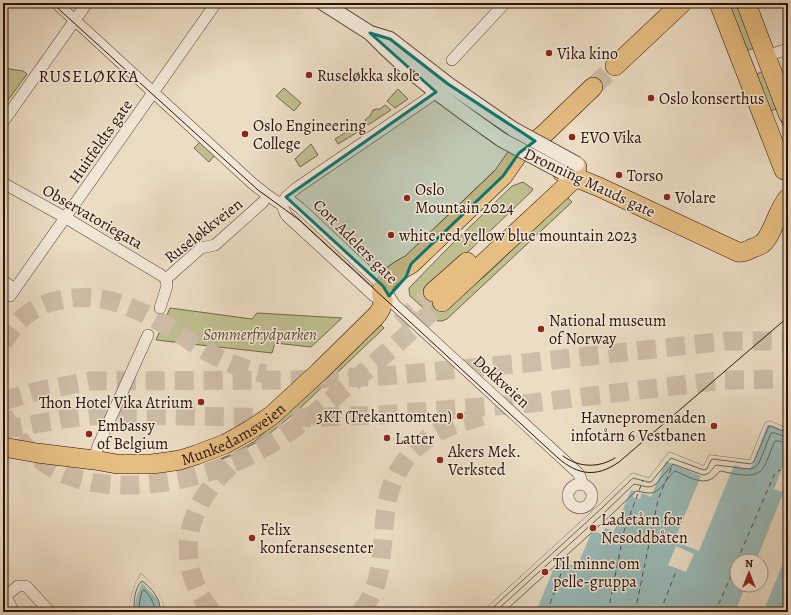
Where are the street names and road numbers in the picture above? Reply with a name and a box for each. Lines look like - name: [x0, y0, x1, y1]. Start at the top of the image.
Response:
- street label: Huitfeldts gate: [64, 95, 138, 188]
- street label: Dronning Mauds gate: [520, 143, 659, 223]
- street label: Observatoriegata: [38, 179, 147, 255]
- street label: Ruseløkkveien: [160, 193, 248, 268]
- street label: Cort Adelers gate: [308, 194, 403, 289]
- street label: Dokkveien: [468, 350, 535, 413]
- street label: Munkedamsveien: [178, 398, 291, 471]

